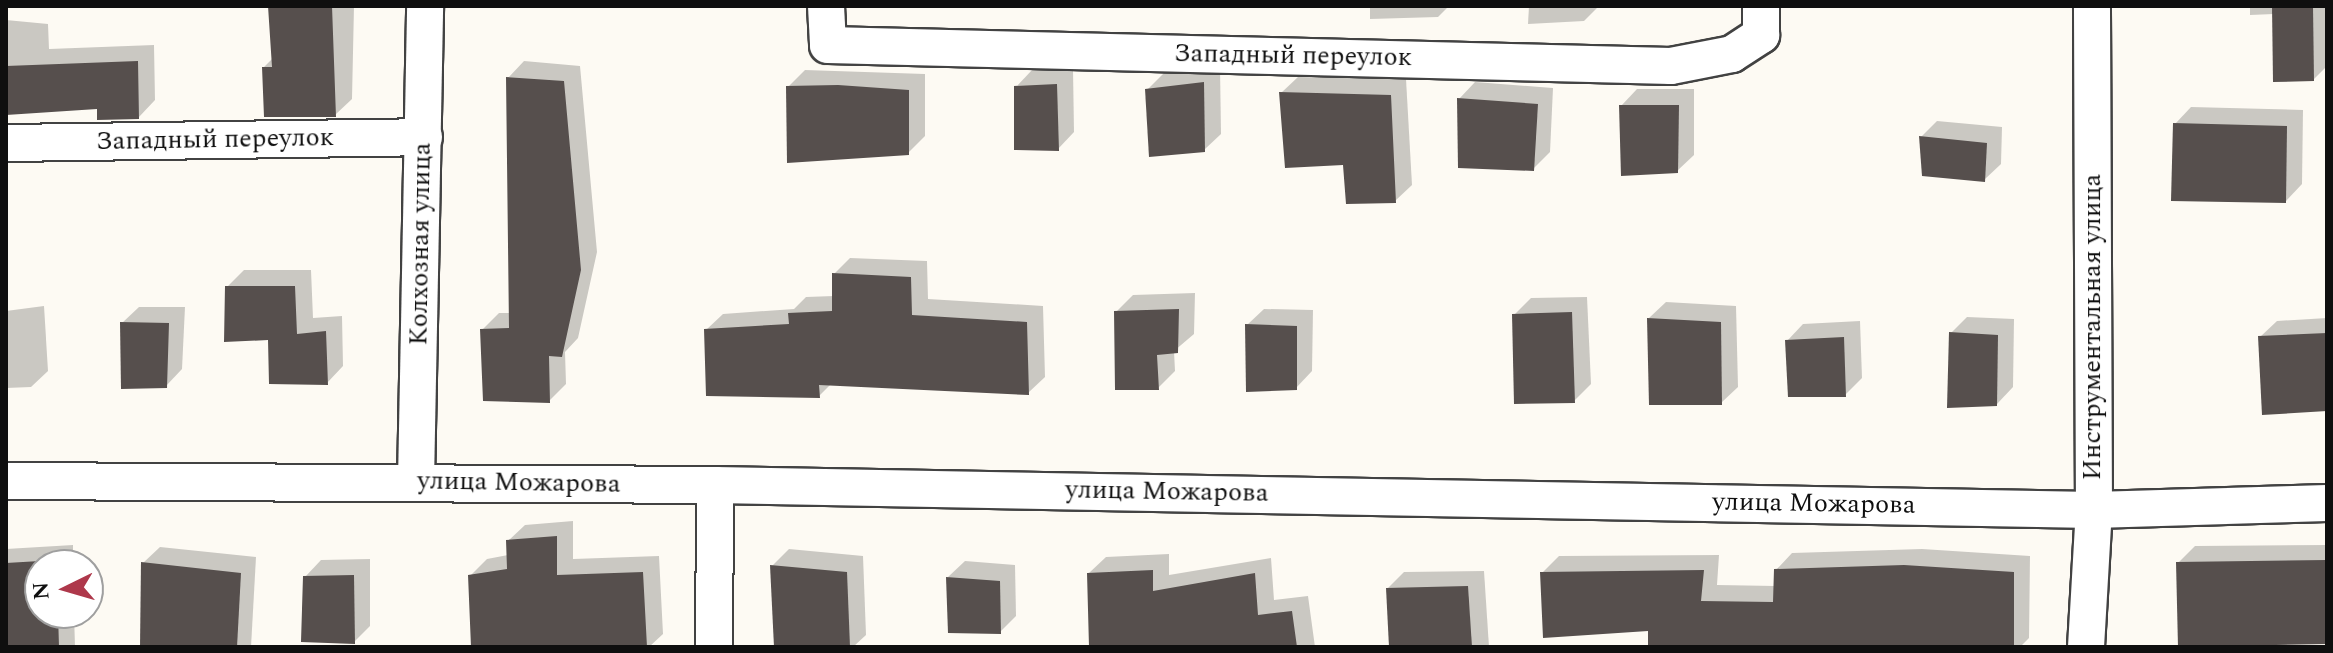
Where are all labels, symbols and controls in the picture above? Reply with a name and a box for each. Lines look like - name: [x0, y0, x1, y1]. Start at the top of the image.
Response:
- street label: Западный переулок: [1174, 38, 1412, 74]
- street label: Западный переулок: [96, 122, 334, 158]
- street label: Колхозная улица: [404, 142, 438, 346]
- street label: Инструментальная улица: [2077, 174, 2109, 480]
- street label: улица Можарова: [417, 466, 621, 500]
- street label: улица Можарова: [1065, 475, 1269, 509]
- street label: улица Можарова: [1712, 487, 1916, 521]
- north arrow: [24, 549, 104, 629]
- text: N: [24, 581, 59, 601]

